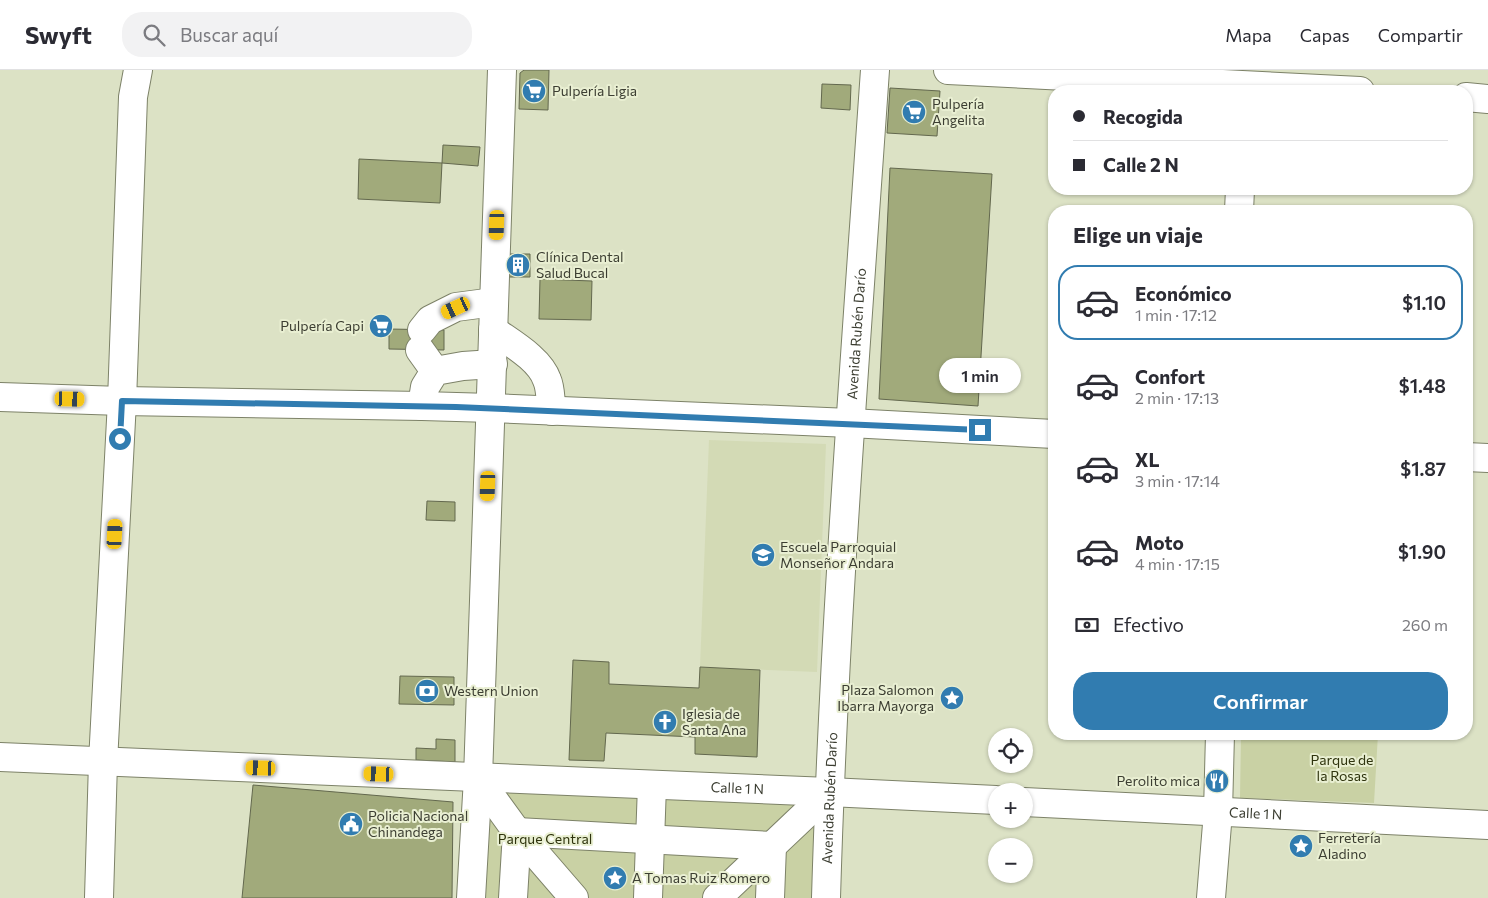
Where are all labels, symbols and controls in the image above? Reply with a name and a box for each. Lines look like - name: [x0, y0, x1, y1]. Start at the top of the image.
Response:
- search box: [122, 12, 472, 57]
- text: Swyft: [25, 20, 92, 49]
- icon: search: [140, 21, 168, 49]
- text: Buscar aquí: [180, 23, 279, 46]
- text: Mapa: [1225, 24, 1272, 46]
- text: Capas: [1300, 24, 1350, 46]
- text: Compartir: [1378, 24, 1463, 46]
- supermarket icon: Pulpería Ligia: [521, 78, 547, 104]
- place label: Pulpería Ligia: [552, 82, 637, 99]
- place label: Pulpería Angelita: [932, 95, 985, 128]
- supermarket icon: Pulpería Angelita: [901, 99, 927, 125]
- text: Recogida: [1103, 105, 1183, 128]
- text: Calle 2 N: [1103, 153, 1179, 176]
- car: [488, 210, 505, 240]
- text: Elige un viaje: [1073, 221, 1203, 248]
- place label: Clínica Dental Salud Bucal: [536, 248, 624, 281]
- building icon: Clínica Dental Salud Bucal: [505, 252, 531, 278]
- street label: Avenida Rubén Darío: [843, 267, 869, 400]
- icon: car: [1075, 280, 1120, 325]
- text: Económico: [1135, 282, 1232, 305]
- text: $1.10: [1402, 291, 1446, 314]
- car: [439, 295, 472, 321]
- text: 1 min · 17:12: [1135, 305, 1217, 324]
- supermarket icon: Pulpería Capi: [368, 313, 394, 339]
- place label: Pulpería Capi: [280, 317, 364, 334]
- callout: 1 min: [939, 358, 1021, 392]
- icon: car: [1075, 363, 1120, 408]
- text: Confort: [1135, 365, 1205, 388]
- text: 1 min: [961, 366, 999, 385]
- text: $1.48: [1399, 374, 1446, 397]
- text: 2 min · 17:13: [1135, 388, 1219, 407]
- car: [54, 391, 85, 407]
- route end: [969, 419, 991, 441]
- route start: [109, 428, 131, 450]
- icon: car: [1075, 446, 1120, 491]
- text: XL: [1135, 448, 1160, 471]
- text: $1.87: [1400, 457, 1446, 480]
- car: [479, 471, 496, 501]
- text: 3 min · 17:14: [1135, 471, 1220, 490]
- car: [106, 519, 123, 549]
- icon: car: [1075, 529, 1120, 574]
- text: Moto: [1135, 531, 1184, 554]
- place label: Escuela Parroquial Monseñor Andara: [780, 538, 896, 571]
- text: $1.90: [1398, 540, 1446, 563]
- school or university icon: Escuela Parroquial Monseñor Andara: [750, 542, 776, 568]
- text: 4 min · 17:15: [1135, 554, 1220, 573]
- icon: cash: [1073, 611, 1101, 639]
- text: Efectivo: [1113, 613, 1184, 636]
- text: 260 m: [1402, 615, 1448, 634]
- button: Confirmar: [1073, 672, 1448, 730]
- bank icon: Western Union: [414, 678, 440, 704]
- place label: Plaza Salomon Ibarra Mayorga: [837, 681, 934, 714]
- place label: Western Union: [444, 682, 539, 699]
- place icon: Plaza Salomon Ibarra Mayorga: [939, 685, 965, 711]
- place label: Iglesia de Santa Ana: [682, 705, 746, 738]
- church icon: Iglesia de Santa Ana: [652, 709, 678, 735]
- map controls: [988, 728, 1033, 883]
- button: locate: [988, 728, 1033, 773]
- street label: Avenida Rubén Darío: [818, 732, 840, 864]
- park label: Parque de la Rosas: [1311, 751, 1374, 784]
- car: [245, 760, 276, 776]
- car: [363, 766, 394, 782]
- restaurant icon: Perolito mica: [1204, 768, 1230, 794]
- place label: Perolito mica: [1116, 772, 1200, 789]
- street label: Calle 1 N: [710, 778, 764, 797]
- button: +: [988, 783, 1033, 828]
- street label: Calle 1 N: [1229, 803, 1283, 823]
- place label: Policia Nacional Chinandega: [368, 807, 468, 840]
- public building icon: Policia Nacional Chinandega: [338, 811, 364, 837]
- place label: Ferretería Aladino: [1318, 829, 1381, 862]
- park label: Parque Central: [498, 830, 592, 847]
- place icon: Ferretería Aladino: [1288, 833, 1314, 859]
- button: −: [988, 838, 1033, 883]
- place icon: A Tomas Ruiz Romero: [602, 865, 628, 891]
- place label: A Tomas Ruiz Romero: [632, 869, 770, 886]

